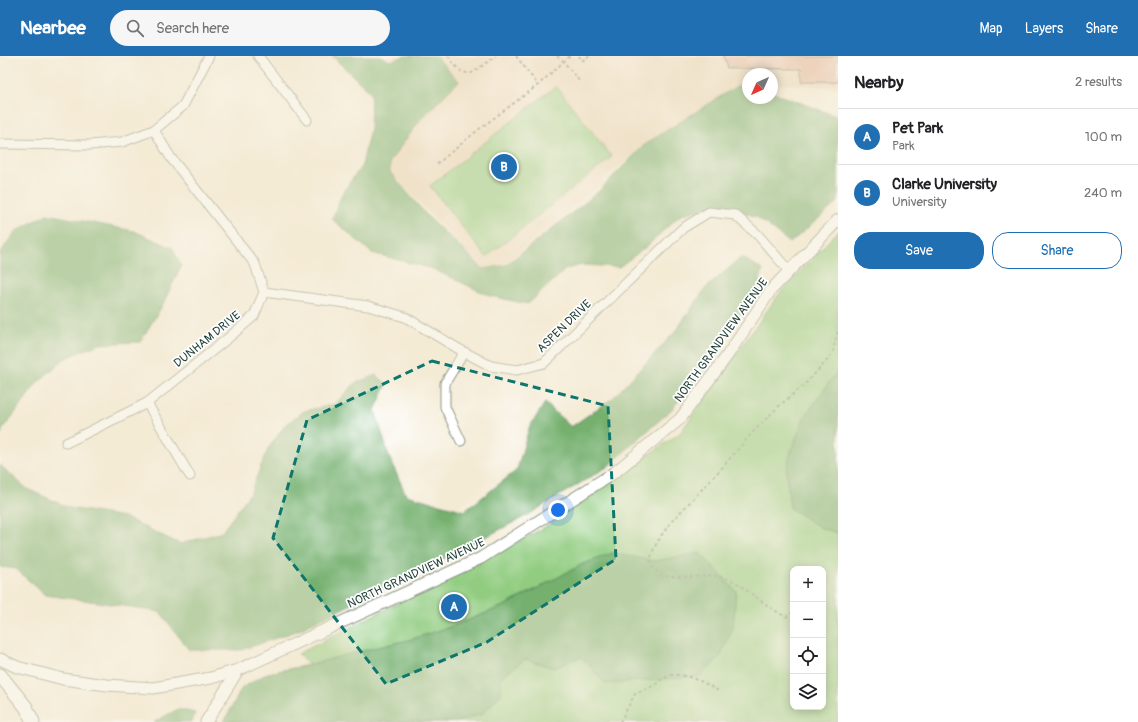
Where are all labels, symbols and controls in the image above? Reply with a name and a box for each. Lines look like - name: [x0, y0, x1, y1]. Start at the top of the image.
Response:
- search box: [110, 10, 390, 46]
- text: Nearbee: [20, 16, 86, 40]
- icon: search: [124, 17, 146, 39]
- text: Search here: [156, 19, 229, 38]
- text: Map: [980, 20, 1003, 37]
- text: Layers: [1025, 20, 1063, 37]
- text: Share: [1085, 20, 1118, 37]
- north arrow: [742, 68, 778, 104]
- text: Nearby: [854, 72, 903, 93]
- text: 2 results: [1075, 74, 1122, 90]
- text: Pet Park: [892, 119, 943, 138]
- text: A: [863, 129, 871, 145]
- text: 100 m: [1085, 129, 1122, 145]
- text: Park: [892, 138, 915, 154]
- pin: B: [491, 152, 517, 182]
- text: Clarke University: [892, 175, 997, 194]
- text: B: [863, 185, 871, 201]
- text: 240 m: [1084, 185, 1122, 201]
- text: University: [892, 194, 946, 210]
- button: Save: [854, 232, 984, 269]
- button: Share: [992, 232, 1122, 269]
- street label: NORTH GRANDVIEW AVENUE: [671, 275, 771, 405]
- street label: ASPEN DRIVE: [534, 297, 595, 356]
- street label: DUNHAM DRIVE: [171, 308, 244, 371]
- your location: [548, 500, 568, 520]
- street label: NORTH GRANDVIEW AVENUE: [345, 535, 487, 611]
- map controls: [790, 566, 826, 710]
- button: +: [790, 566, 826, 602]
- pin: A: [441, 592, 467, 622]
- button: −: [790, 602, 826, 638]
- button: locate: [790, 638, 826, 674]
- button: layers: [790, 674, 826, 710]

